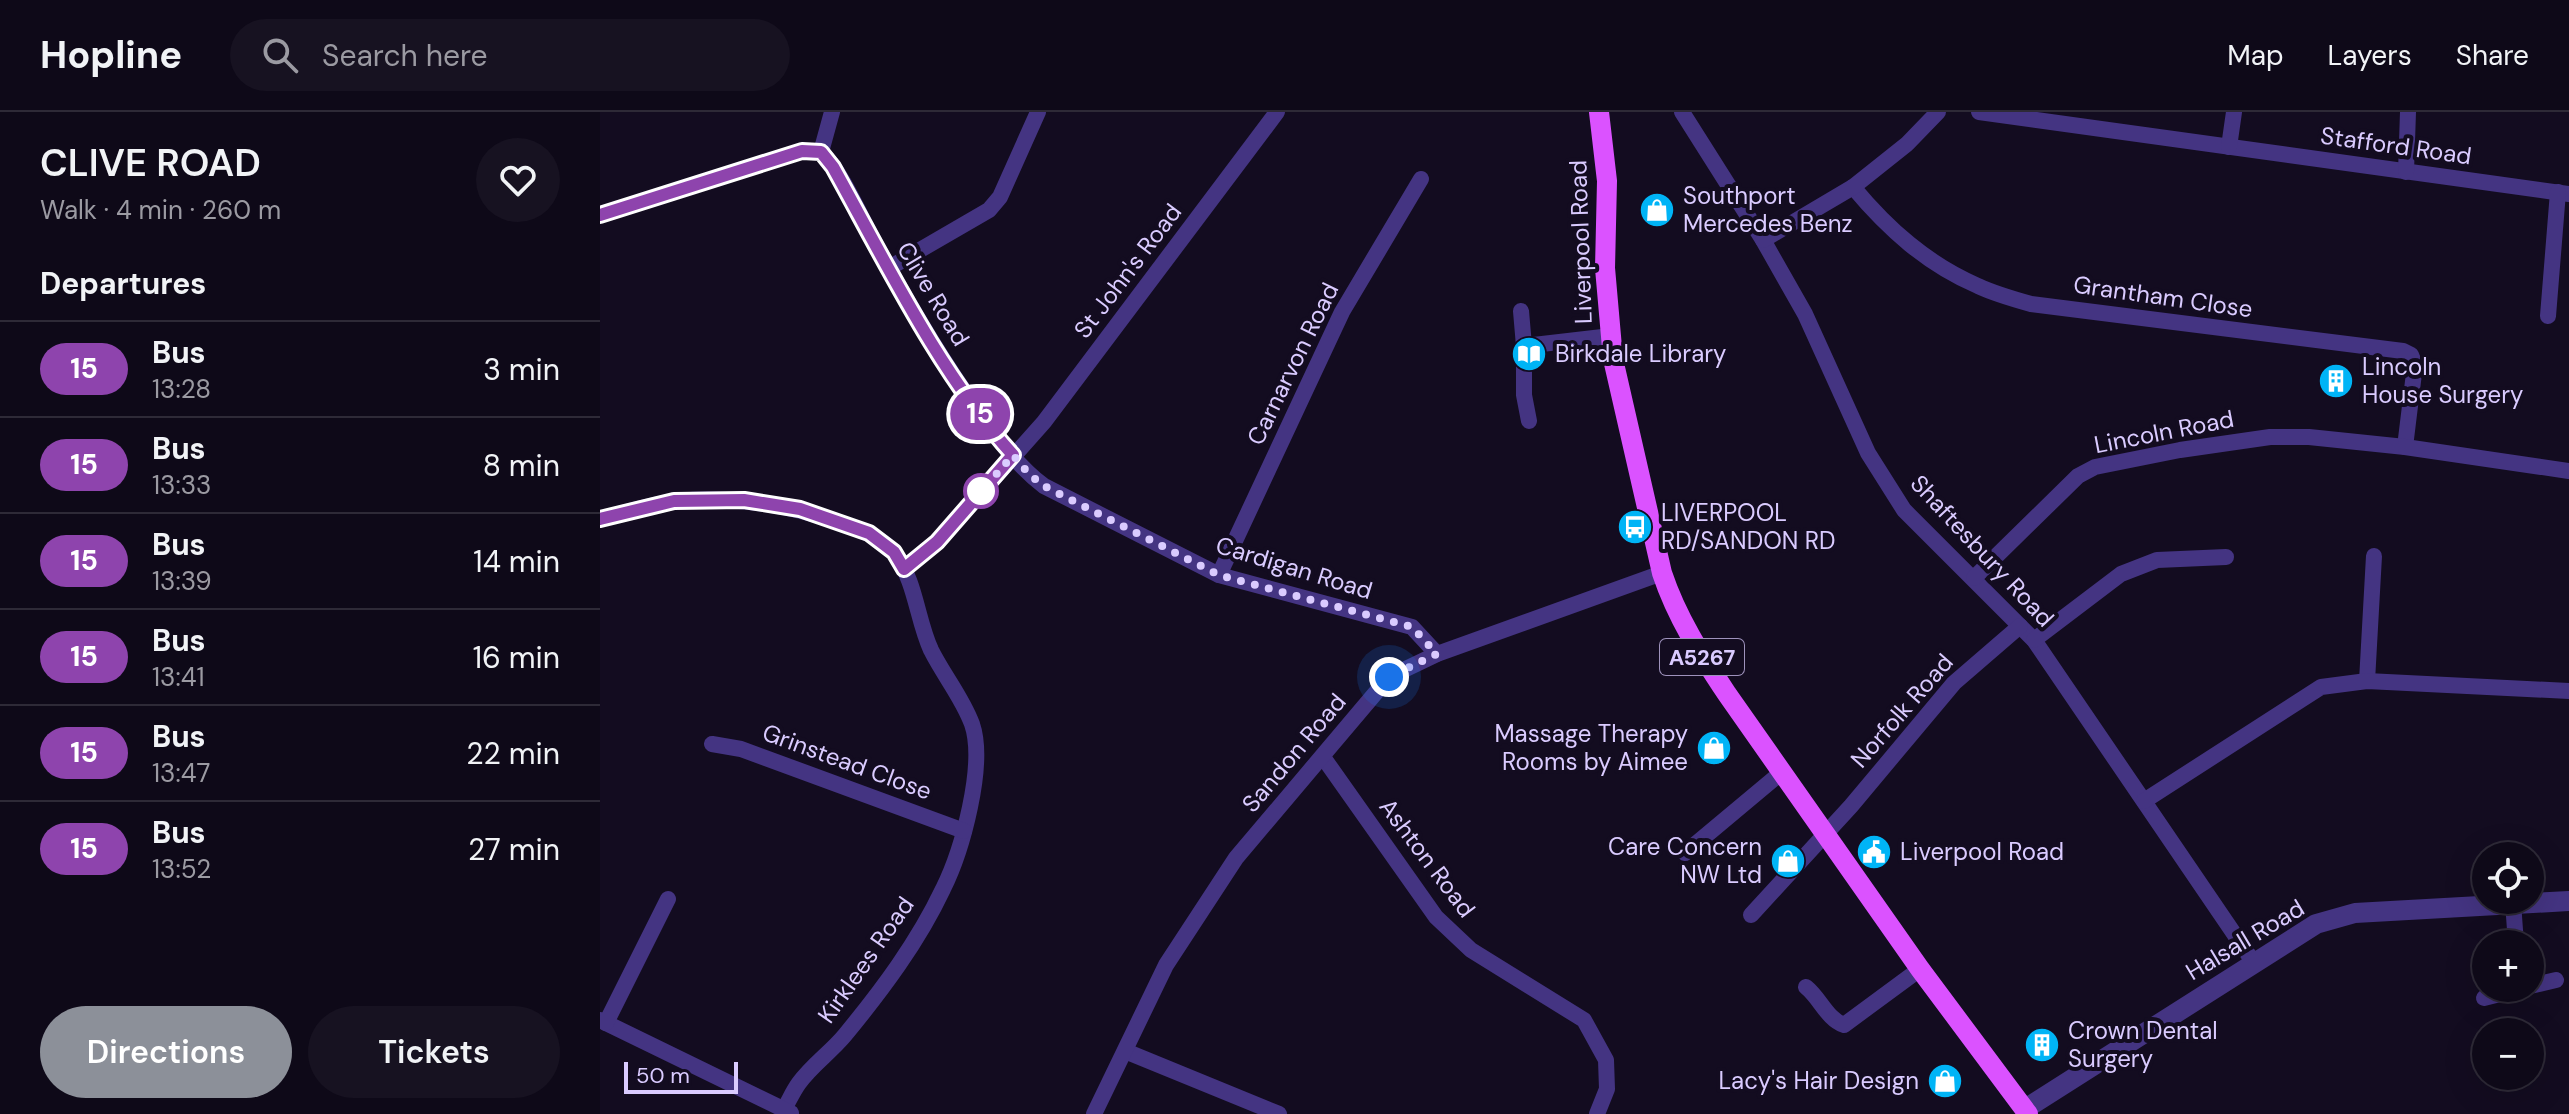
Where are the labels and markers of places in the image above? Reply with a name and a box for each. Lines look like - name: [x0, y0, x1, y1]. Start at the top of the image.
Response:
- place label: Southport Mercedes Benz: [1683, 180, 1853, 239]
- shop icon: Southport Mercedes Benz: [1638, 191, 1676, 229]
- library icon: Birkdale Library: [1510, 335, 1548, 373]
- place label: Birkdale Library: [1555, 338, 1726, 369]
- place label: Lincoln House Surgery: [2362, 351, 2523, 410]
- building icon: Lincoln House Surgery: [2317, 362, 2355, 400]
- unlabelled marker: [964, 474, 998, 508]
- place label: LIVERPOOL RD/SANDON RD: [1661, 497, 1835, 556]
- bus stop icon: LIVERPOOL RD/SANDON RD: [1616, 508, 1654, 546]
- place label: Massage Therapy Rooms by Aimee: [1494, 718, 1688, 777]
- shop icon: Massage Therapy Rooms by Aimee: [1695, 729, 1733, 767]
- place label: Care Concern NW Ltd: [1608, 831, 1762, 890]
- public building icon: Liverpool Road: [1855, 833, 1893, 871]
- place label: Liverpool Road: [1900, 836, 2064, 867]
- shop icon: Care Concern NW Ltd: [1769, 842, 1807, 880]
- place label: Crown Dental Surgery: [2068, 1015, 2218, 1074]
- building icon: Crown Dental Surgery: [2023, 1026, 2061, 1064]
- shop icon: Lacy's Hair Design: [1926, 1062, 1964, 1100]
- place label: Lacy's Hair Design: [1718, 1065, 1919, 1096]

